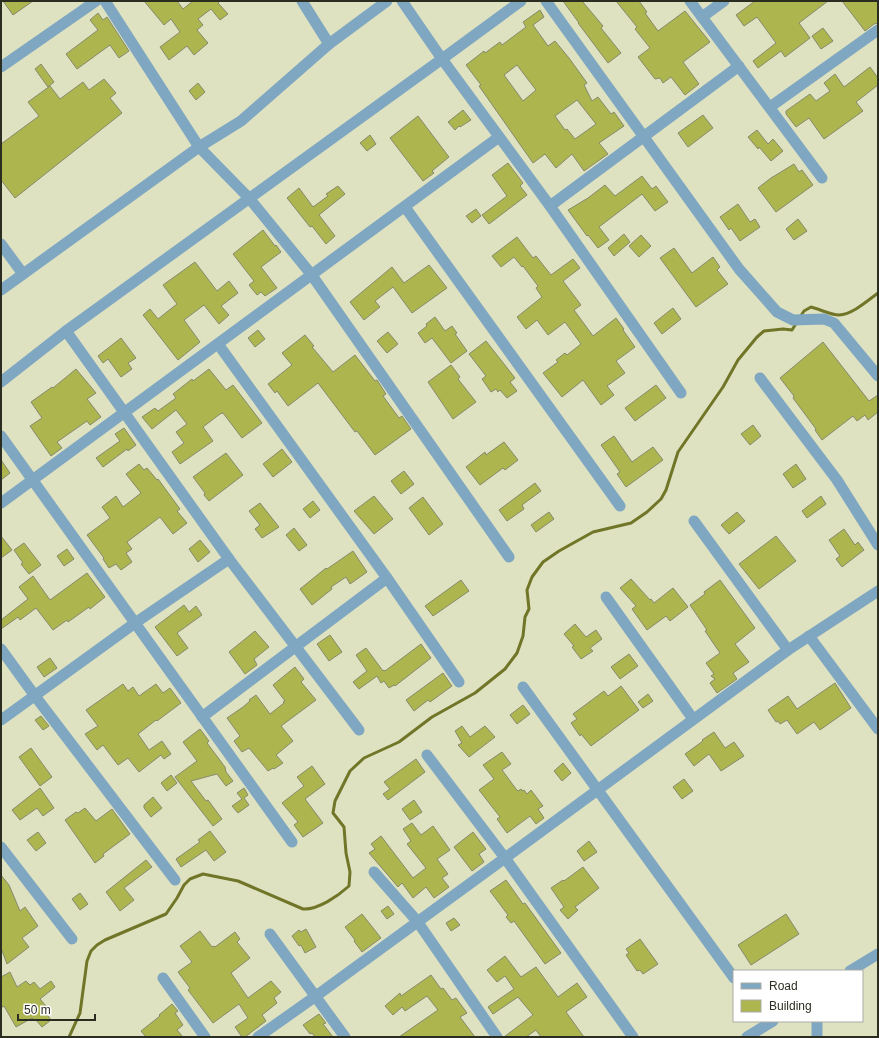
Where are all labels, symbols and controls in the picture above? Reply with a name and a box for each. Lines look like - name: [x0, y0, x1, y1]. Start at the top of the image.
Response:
- legend: [733, 970, 863, 1022]
- text: Road: [769, 979, 798, 993]
- scale bar: [18, 996, 95, 1022]
- text: Building: [769, 999, 812, 1013]
- text: 50 m: [24, 1003, 51, 1017]

